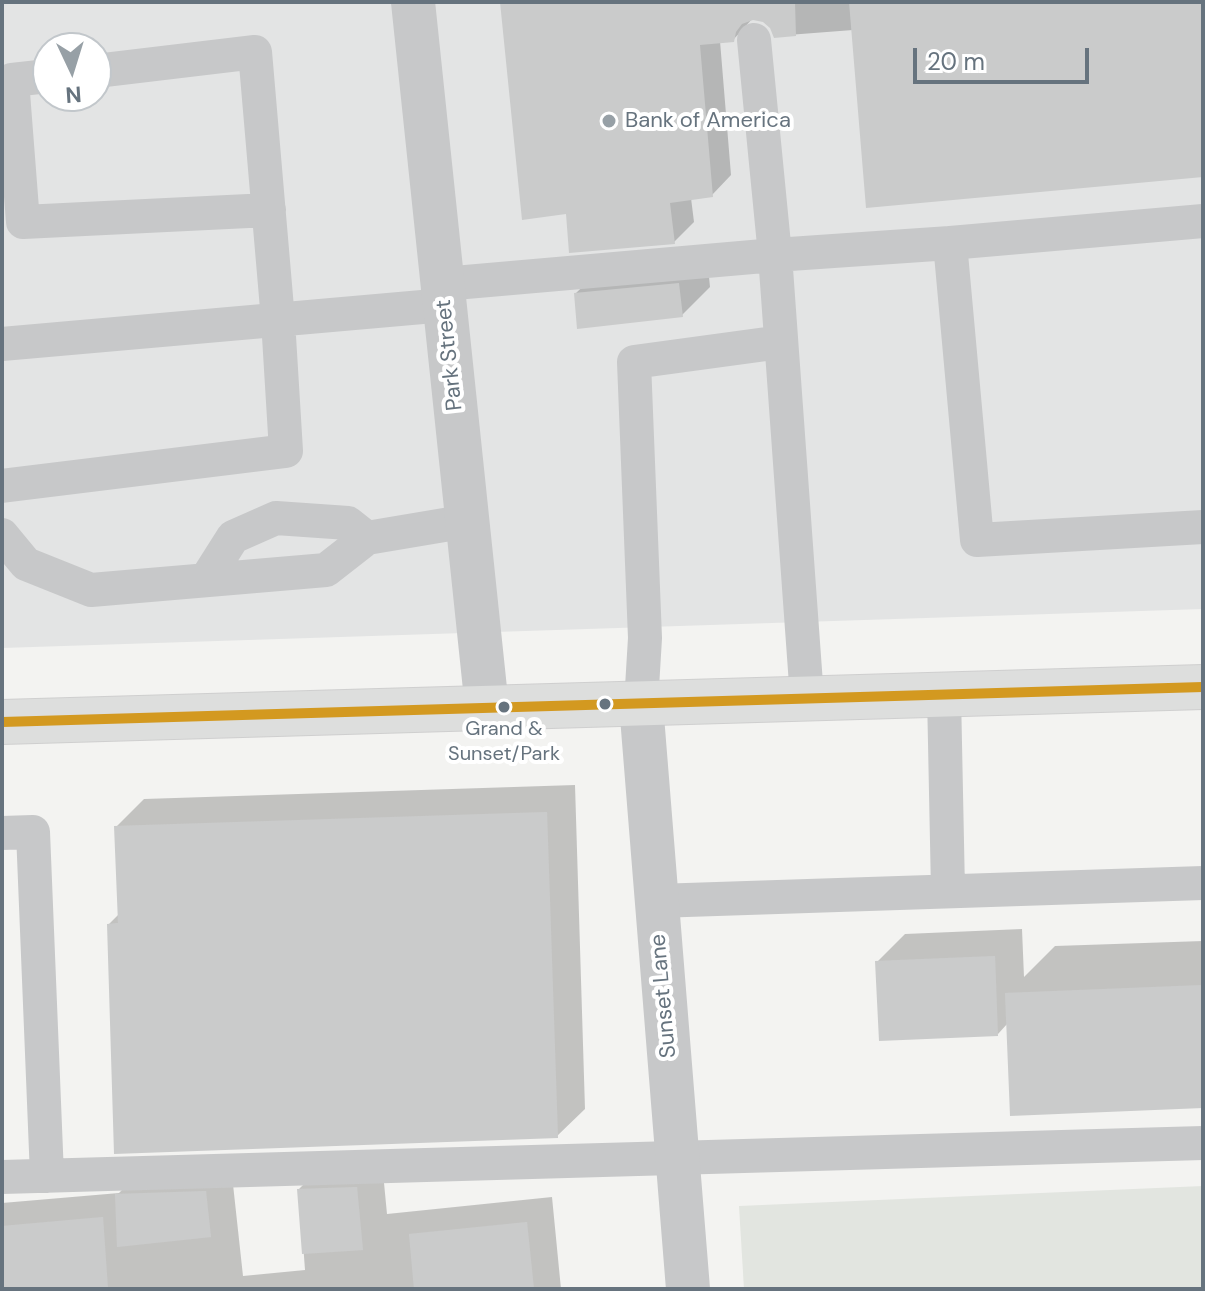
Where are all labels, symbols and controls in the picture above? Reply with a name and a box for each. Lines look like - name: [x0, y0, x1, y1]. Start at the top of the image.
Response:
- north arrow: [32, 32, 112, 112]
- scale bar: [917, 32, 1093, 82]
- text: 20 m: [927, 46, 985, 77]
- text: N: [65, 79, 83, 109]
- place label: Bank of America: [625, 108, 791, 134]
- marker: Bank of America: [600, 112, 618, 130]
- street label: Park Street: [431, 298, 469, 412]
- unlabelled marker: [597, 696, 613, 712]
- marker: Grand & Sunset/Park: [496, 699, 512, 715]
- place label: Grand & Sunset/Park: [448, 718, 560, 765]
- street label: Sunset Lane: [645, 933, 683, 1059]

